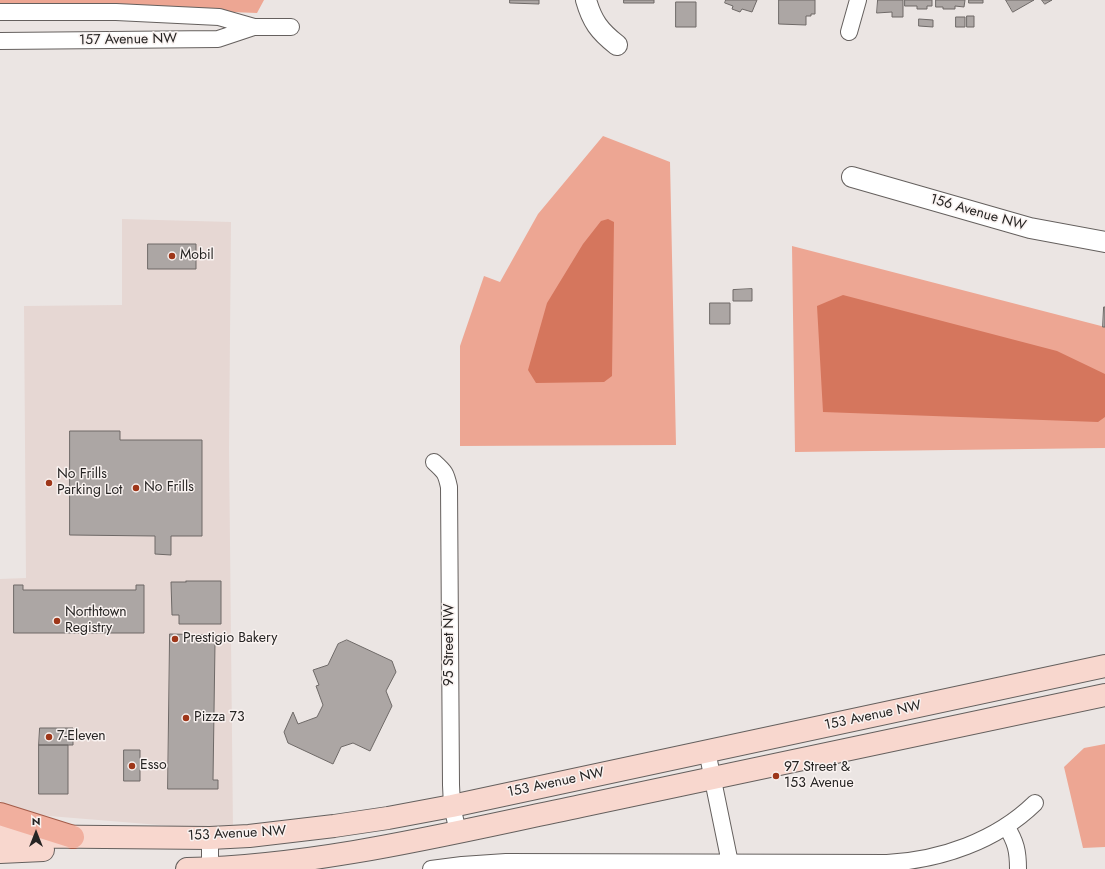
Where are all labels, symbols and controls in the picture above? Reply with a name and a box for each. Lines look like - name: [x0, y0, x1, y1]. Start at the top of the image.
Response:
- street label: 157 Avenue NW: [79, 31, 177, 49]
- street label: 156 Avenue NW: [928, 191, 1028, 235]
- place label: Mobil: [180, 248, 214, 264]
- marker: Mobil: [167, 251, 177, 261]
- place label: No Frills Parking Lot: [57, 467, 122, 500]
- marker: No Frills Parking Lot: [44, 478, 54, 488]
- place label: No Frills: [144, 480, 194, 496]
- marker: No Frills: [131, 483, 141, 493]
- street label: 95 Street NW: [442, 604, 458, 686]
- place label: Northtown Registry: [65, 605, 127, 638]
- marker: Northtown Registry: [52, 616, 62, 626]
- place label: Prestigio Bakery: [183, 631, 277, 647]
- marker: Prestigio Bakery: [170, 634, 180, 644]
- street label: 153 Avenue NW: [823, 698, 923, 734]
- place label: Pizza 73: [194, 710, 245, 726]
- marker: Pizza 73: [181, 713, 191, 723]
- place label: 7-Eleven: [57, 729, 106, 745]
- marker: 7-Eleven: [44, 732, 54, 742]
- place label: Esso: [140, 758, 167, 774]
- place label: 97 Street & 153 Avenue: [784, 760, 854, 792]
- marker: Esso: [127, 761, 137, 771]
- street label: 153 Avenue NW: [506, 765, 606, 801]
- marker: 97 Street & 153 Avenue: [771, 771, 781, 781]
- north arrow: [16, 813, 56, 853]
- text: N: [32, 813, 40, 829]
- street label: 153 Avenue NW: [187, 823, 287, 845]

